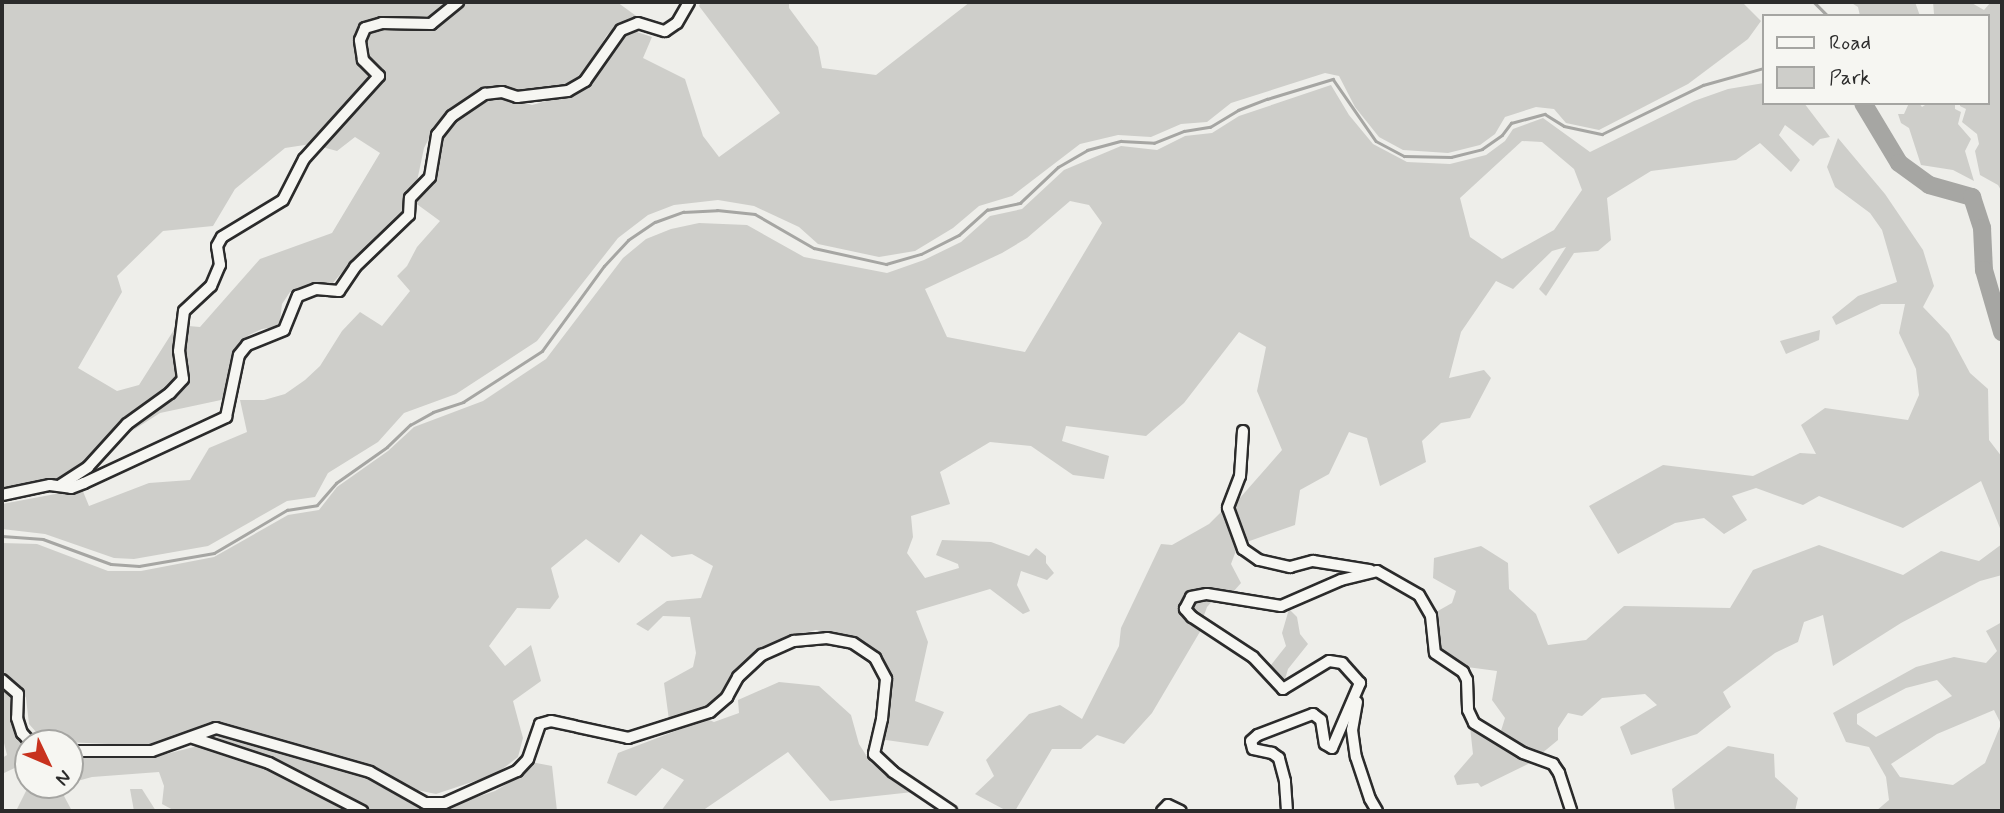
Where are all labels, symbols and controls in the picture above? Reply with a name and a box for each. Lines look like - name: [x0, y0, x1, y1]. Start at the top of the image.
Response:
- legend: [1762, 14, 1990, 105]
- text: Road: [1829, 29, 1871, 57]
- text: Park: [1829, 64, 1871, 92]
- north arrow: [14, 729, 84, 799]
- text: N: [50, 764, 76, 791]

